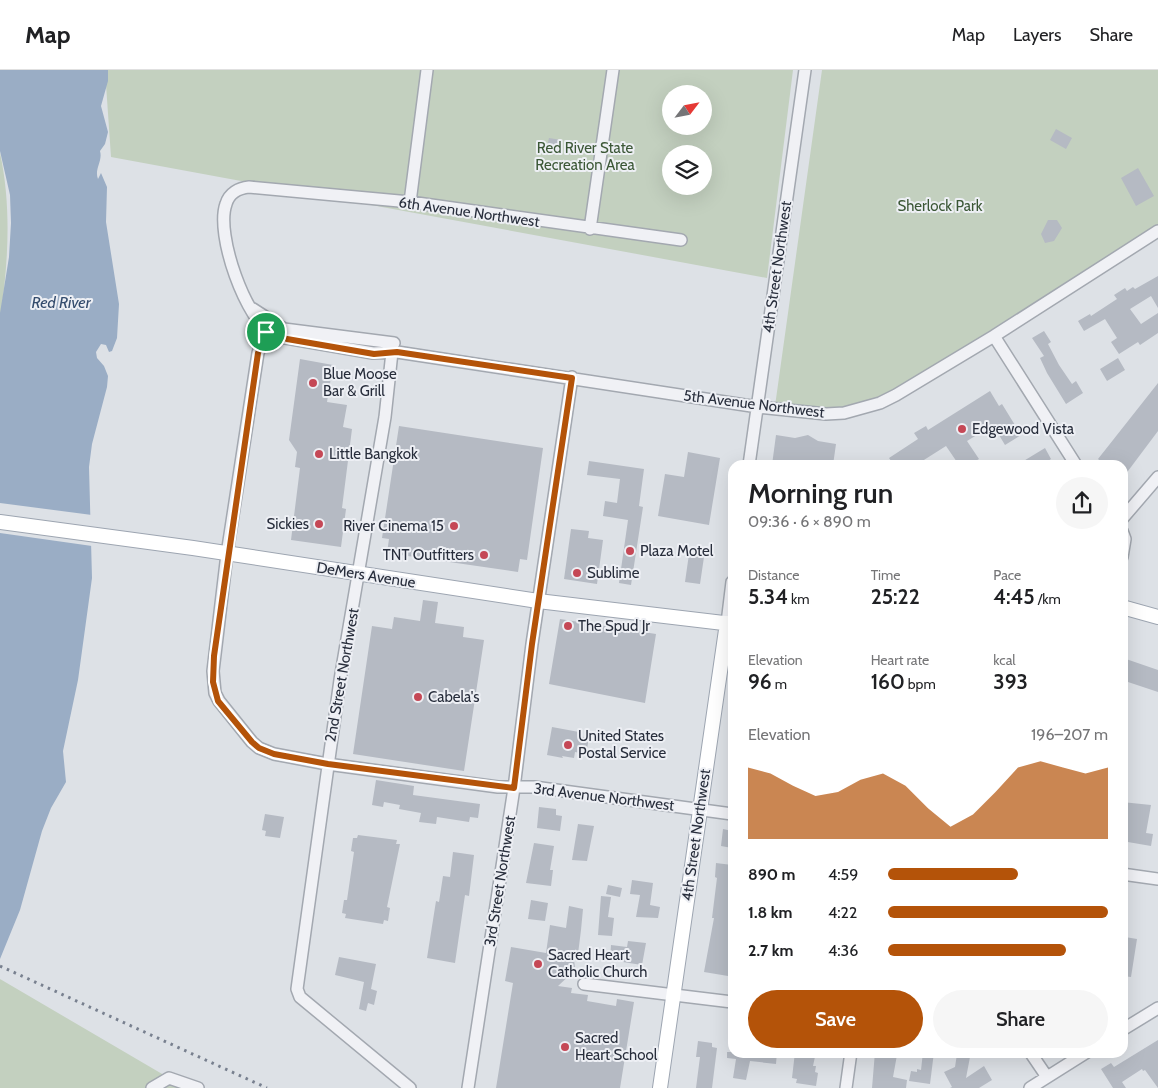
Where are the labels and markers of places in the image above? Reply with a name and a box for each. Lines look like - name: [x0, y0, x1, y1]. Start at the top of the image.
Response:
- pin: [245, 311, 287, 353]
- place label: Blue Moose Bar & Grill: [323, 365, 397, 400]
- marker: Blue Moose Bar & Grill: [307, 377, 319, 389]
- place label: Edgewood Vista: [972, 420, 1075, 438]
- marker: Edgewood Vista: [956, 423, 968, 435]
- place label: Little Bangkok: [329, 445, 418, 463]
- marker: Little Bangkok: [313, 448, 325, 460]
- place label: Sickies: [267, 515, 309, 533]
- place label: River Cinema 15: [343, 517, 444, 535]
- marker: Sickies: [313, 518, 325, 530]
- marker: River Cinema 15: [448, 520, 460, 532]
- place label: Plaza Motel: [640, 542, 714, 560]
- marker: Plaza Motel: [624, 545, 636, 557]
- place label: TNT Outfitters: [383, 546, 474, 564]
- marker: TNT Outfitters: [478, 549, 490, 561]
- place label: Sublime: [587, 564, 640, 582]
- marker: Sublime: [571, 567, 583, 579]
- place label: The Spud Jr: [578, 617, 650, 635]
- marker: The Spud Jr: [562, 620, 574, 632]
- place label: Cabela's: [428, 688, 479, 706]
- marker: Cabela's: [412, 691, 424, 703]
- place label: United States Postal Service: [578, 727, 666, 762]
- marker: United States Postal Service: [562, 739, 574, 751]
- place label: Sacred Heart Catholic Church: [548, 946, 647, 981]
- marker: Sacred Heart Catholic Church: [532, 958, 544, 970]
- place label: Sacred Heart School: [575, 1029, 658, 1064]
- marker: Sacred Heart School: [559, 1041, 571, 1053]

